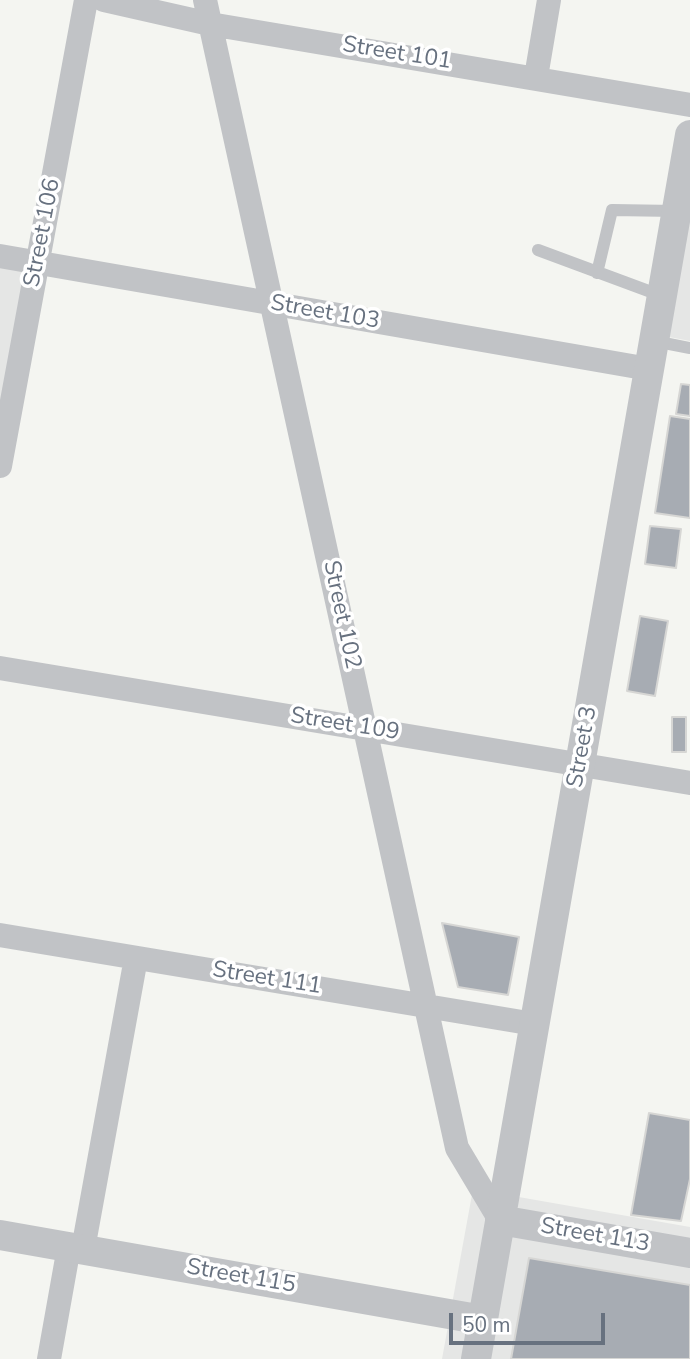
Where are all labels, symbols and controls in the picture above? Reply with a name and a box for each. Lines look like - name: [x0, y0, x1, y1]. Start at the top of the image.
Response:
- street label: Street 101: [340, 32, 454, 76]
- street label: Street 106: [19, 176, 67, 290]
- street label: Street 103: [268, 290, 382, 336]
- street label: Street 102: [316, 558, 366, 672]
- street label: Street 109: [288, 703, 402, 747]
- street label: Street 3: [562, 704, 604, 790]
- street label: Street 111: [210, 957, 324, 1001]
- street label: Street 113: [538, 1213, 652, 1259]
- street label: Street 115: [184, 1254, 298, 1300]
- scale bar: [452, 1300, 608, 1344]
- text: 50 m: [462, 1311, 511, 1339]

